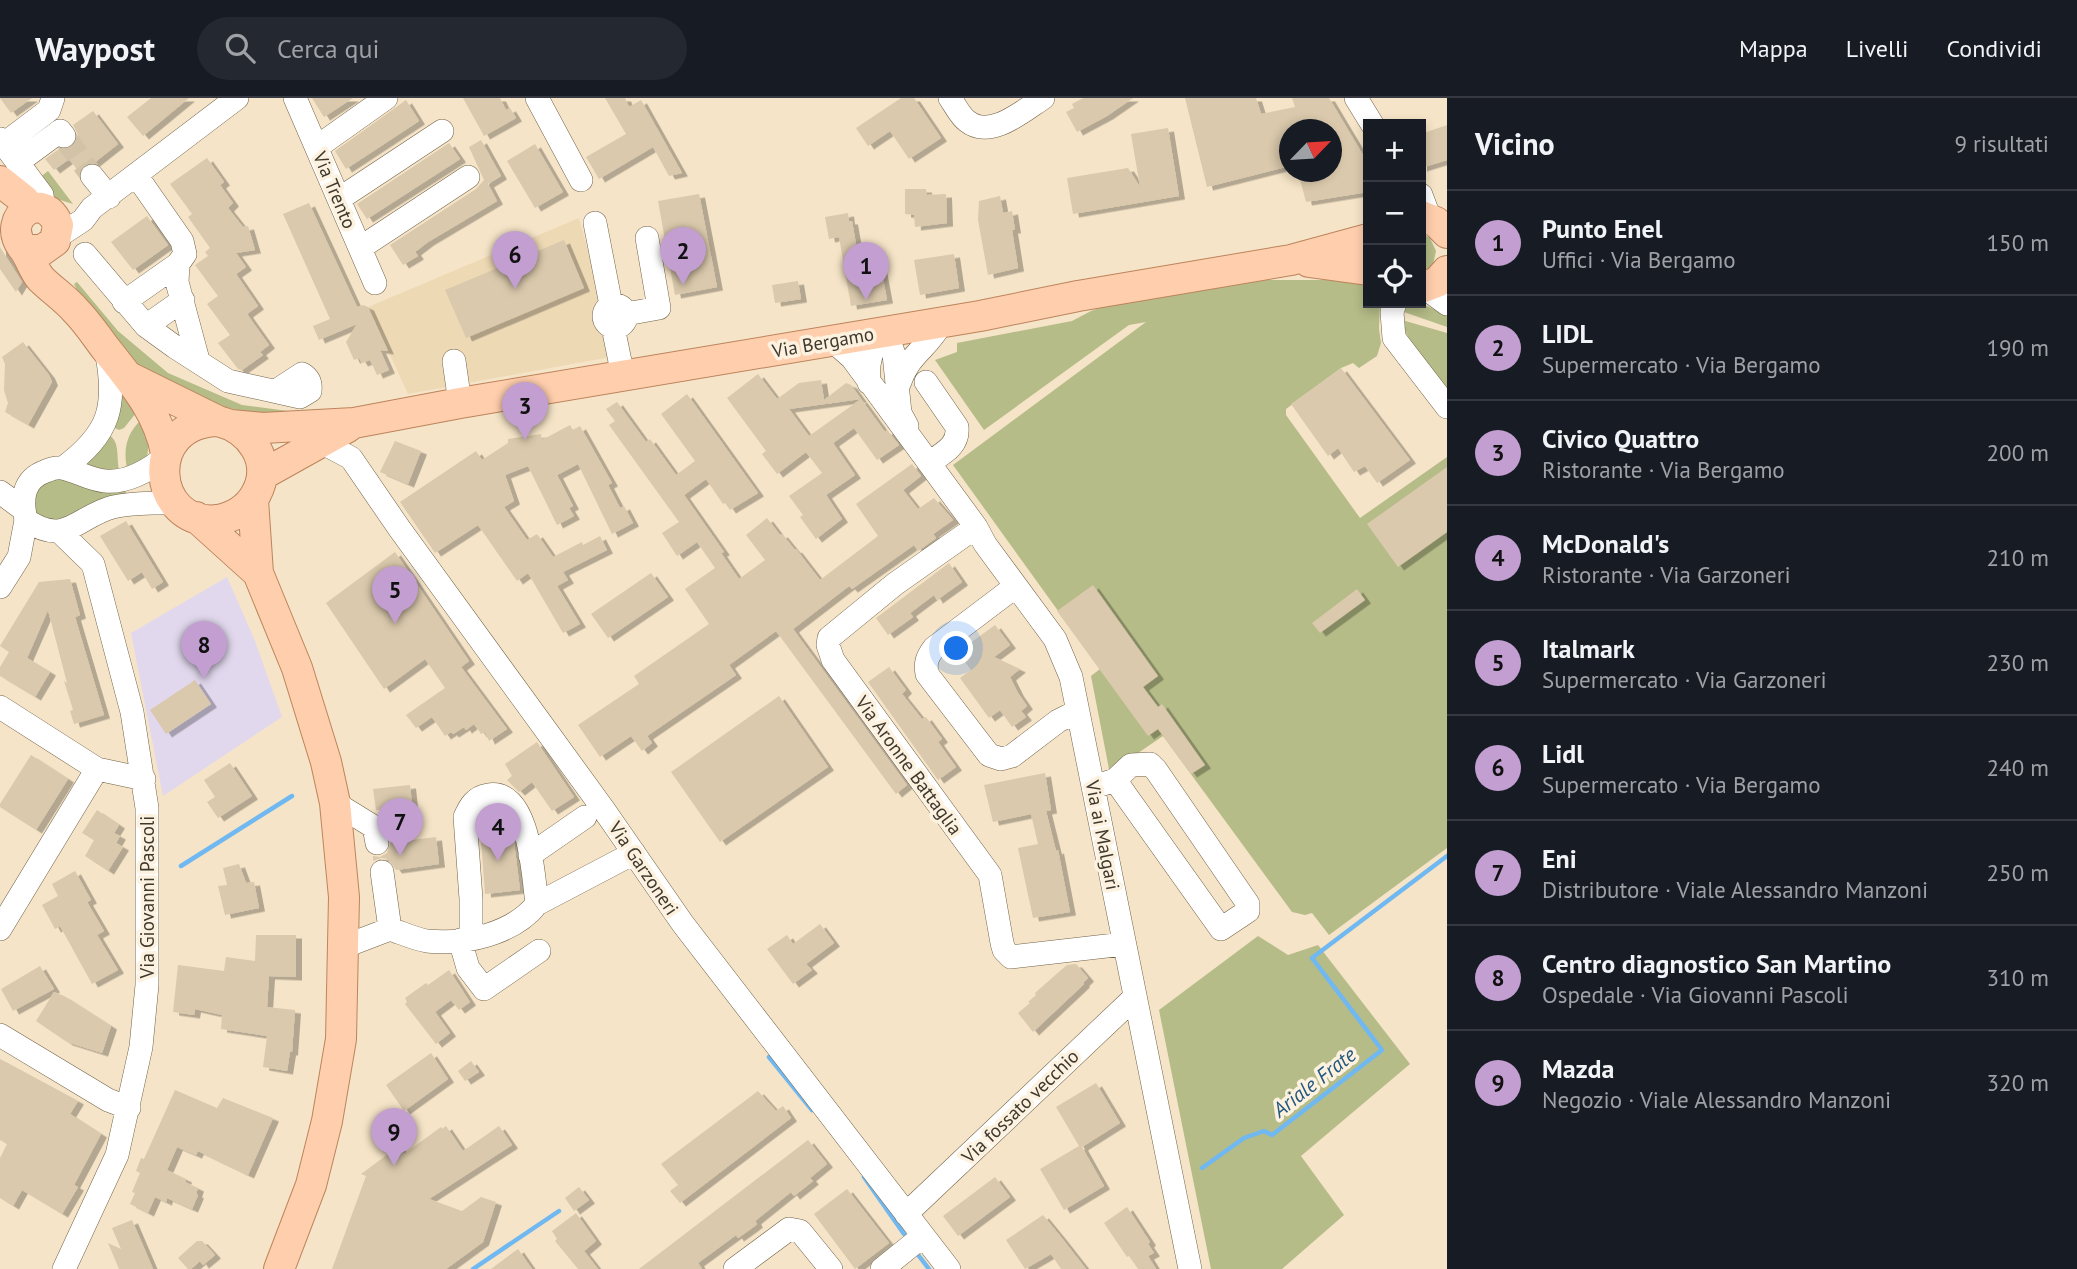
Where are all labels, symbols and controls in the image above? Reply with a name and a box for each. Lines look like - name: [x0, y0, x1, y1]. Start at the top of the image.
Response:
- search box: [197, 17, 687, 80]
- text: Waypost: [35, 27, 155, 70]
- icon: search: [221, 29, 259, 67]
- text: Cerca qui: [277, 32, 380, 65]
- text: Mappa: [1739, 33, 1808, 64]
- text: Livelli: [1846, 33, 1908, 64]
- text: Condividi: [1946, 33, 2042, 64]
- north arrow: [1279, 119, 1342, 182]
- map controls: [1363, 119, 1426, 308]
- button: +: [1363, 119, 1426, 182]
- text: Vicino: [1475, 124, 1555, 163]
- text: 9 risultati: [1954, 129, 2049, 158]
- street label: Via Trento: [308, 147, 362, 232]
- button: −: [1363, 182, 1426, 245]
- text: Punto Enel: [1542, 212, 1662, 245]
- pin: 2: [660, 227, 706, 285]
- text: 1: [1491, 228, 1505, 257]
- text: 150 m: [1987, 228, 2049, 257]
- pin: 6: [492, 231, 538, 289]
- pin: 1: [843, 242, 889, 300]
- button: locate: [1363, 245, 1426, 308]
- text: Uffici · Via Bergamo: [1542, 245, 1736, 274]
- text: LIDL: [1542, 317, 1593, 350]
- street label: Via Bergamo: [769, 321, 876, 363]
- text: 2: [1491, 333, 1505, 362]
- text: 190 m: [1987, 333, 2049, 362]
- text: Supermercato · Via Bergamo: [1542, 350, 1821, 379]
- pin: 3: [502, 382, 548, 440]
- text: Civico Quattro: [1542, 422, 1699, 455]
- text: 3: [1491, 438, 1505, 467]
- text: 200 m: [1987, 438, 2049, 467]
- text: Ristorante · Via Bergamo: [1542, 455, 1785, 484]
- text: McDonald's: [1542, 527, 1669, 560]
- text: 4: [1491, 543, 1505, 572]
- text: 210 m: [1987, 543, 2049, 572]
- text: Ristorante · Via Garzoneri: [1542, 560, 1791, 589]
- pin: 5: [372, 566, 418, 624]
- pin: 8: [181, 621, 227, 679]
- your location: [939, 631, 973, 665]
- text: Italmark: [1542, 632, 1635, 665]
- text: 5: [1491, 648, 1505, 677]
- text: 230 m: [1987, 648, 2049, 677]
- text: Supermercato · Via Garzoneri: [1542, 665, 1827, 694]
- street label: Via Aronne Battaglia: [850, 690, 968, 839]
- text: Lidl: [1542, 737, 1584, 770]
- text: 6: [1491, 753, 1505, 782]
- text: 240 m: [1987, 753, 2049, 782]
- text: Supermercato · Via Bergamo: [1542, 770, 1821, 799]
- street label: Via ai Malgari: [1080, 777, 1125, 892]
- pin: 7: [377, 798, 423, 856]
- pin: 4: [475, 803, 521, 861]
- street label: Via Giovanni Pascoli: [135, 816, 159, 979]
- street label: Via Garzoneri: [603, 816, 684, 919]
- text: Eni: [1542, 842, 1577, 875]
- text: 7: [1491, 858, 1505, 887]
- text: 250 m: [1987, 858, 2049, 887]
- text: Distributore · Viale Alessandro Manzoni: [1542, 875, 1928, 904]
- text: Centro diagnostico San Martino: [1542, 947, 1891, 980]
- text: 8: [1491, 963, 1505, 992]
- text: 310 m: [1987, 963, 2049, 992]
- text: Ospedale · Via Giovanni Pascoli: [1542, 980, 1849, 1009]
- water label: Ariale Frate: [1266, 1041, 1361, 1124]
- street label: Via fossato vecchio: [956, 1044, 1084, 1169]
- text: Mazda: [1542, 1052, 1615, 1085]
- text: 9: [1491, 1068, 1505, 1097]
- text: 320 m: [1987, 1068, 2049, 1097]
- text: Negozio · Viale Alessandro Manzoni: [1542, 1085, 1891, 1114]
- pin: 9: [371, 1108, 417, 1166]

